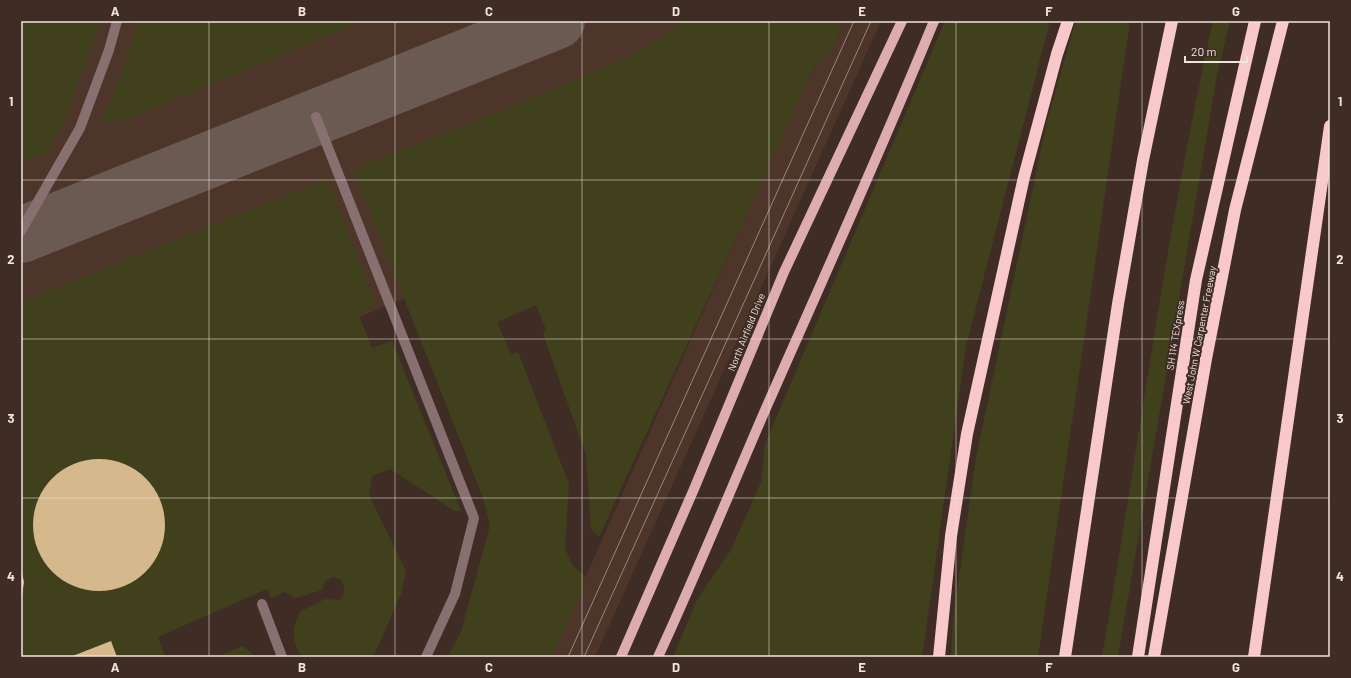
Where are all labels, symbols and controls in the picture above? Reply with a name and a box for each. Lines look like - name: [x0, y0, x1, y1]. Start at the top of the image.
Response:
- text: A: [111, 3, 120, 19]
- text: B: [298, 3, 306, 19]
- text: C: [485, 3, 493, 19]
- text: D: [672, 3, 680, 19]
- text: E: [858, 3, 866, 19]
- text: F: [1045, 3, 1053, 19]
- text: G: [1232, 3, 1240, 19]
- scale bar: [1185, 38, 1247, 64]
- text: 20 m: [1191, 44, 1217, 58]
- text: 1: [9, 93, 13, 109]
- text: 1: [1338, 93, 1342, 109]
- text: 2: [7, 251, 15, 267]
- text: 2: [1336, 251, 1344, 267]
- street label: West John W Carpenter Freeway: [1180, 264, 1218, 405]
- street label: North Airfield Drive: [725, 291, 767, 373]
- street label: SH 114 TEXpress: [1164, 299, 1186, 371]
- text: 3: [7, 410, 15, 426]
- text: 3: [1336, 410, 1344, 426]
- text: 4: [7, 568, 15, 584]
- text: 4: [1336, 568, 1344, 584]
- text: A: [111, 659, 120, 675]
- text: B: [298, 659, 306, 675]
- text: C: [485, 659, 493, 675]
- text: D: [672, 659, 680, 675]
- text: E: [858, 659, 866, 675]
- text: F: [1045, 659, 1053, 675]
- text: G: [1232, 659, 1240, 675]

